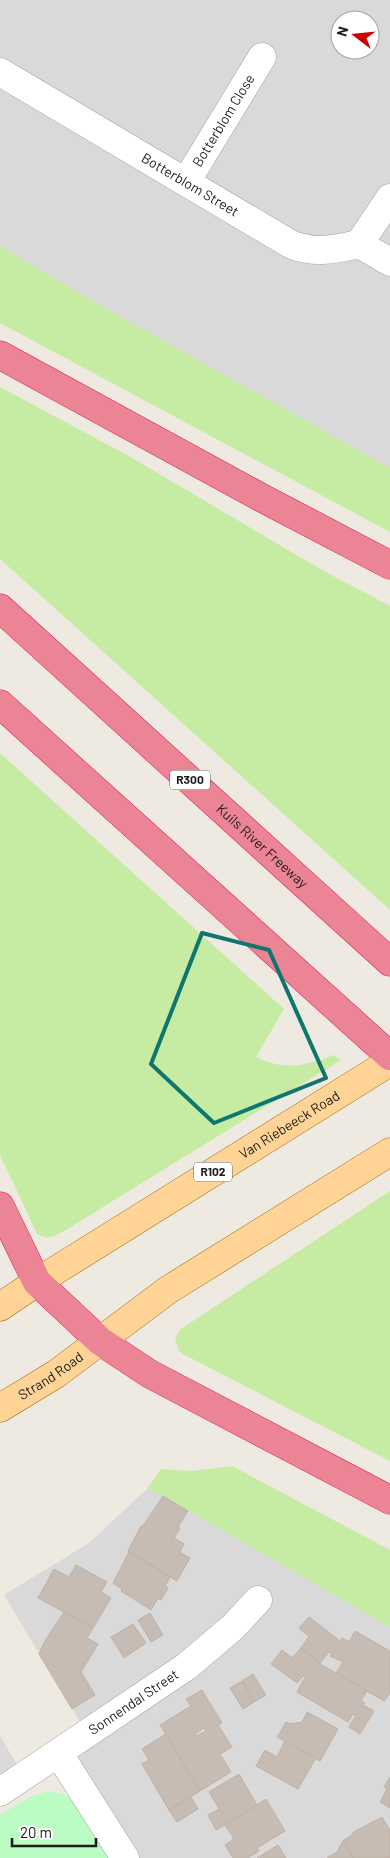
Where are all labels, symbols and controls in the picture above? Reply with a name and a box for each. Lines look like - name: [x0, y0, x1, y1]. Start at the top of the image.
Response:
- north arrow: [330, 10, 380, 60]
- text: N: [333, 24, 351, 38]
- street label: Botterblom Close: [188, 71, 258, 170]
- street label: Botterblom Street: [139, 149, 242, 220]
- road number: R300: [170, 770, 210, 790]
- street label: Kuils River Freeway: [213, 800, 312, 892]
- street label: Van Riebeeck Road: [236, 1087, 343, 1162]
- road number: R102: [194, 1162, 232, 1182]
- street label: Strand Road: [15, 1348, 86, 1403]
- street label: Sonnendal Street: [85, 1665, 181, 1738]
- scale bar: [12, 1816, 96, 1848]
- text: 20 m: [20, 1823, 52, 1841]

